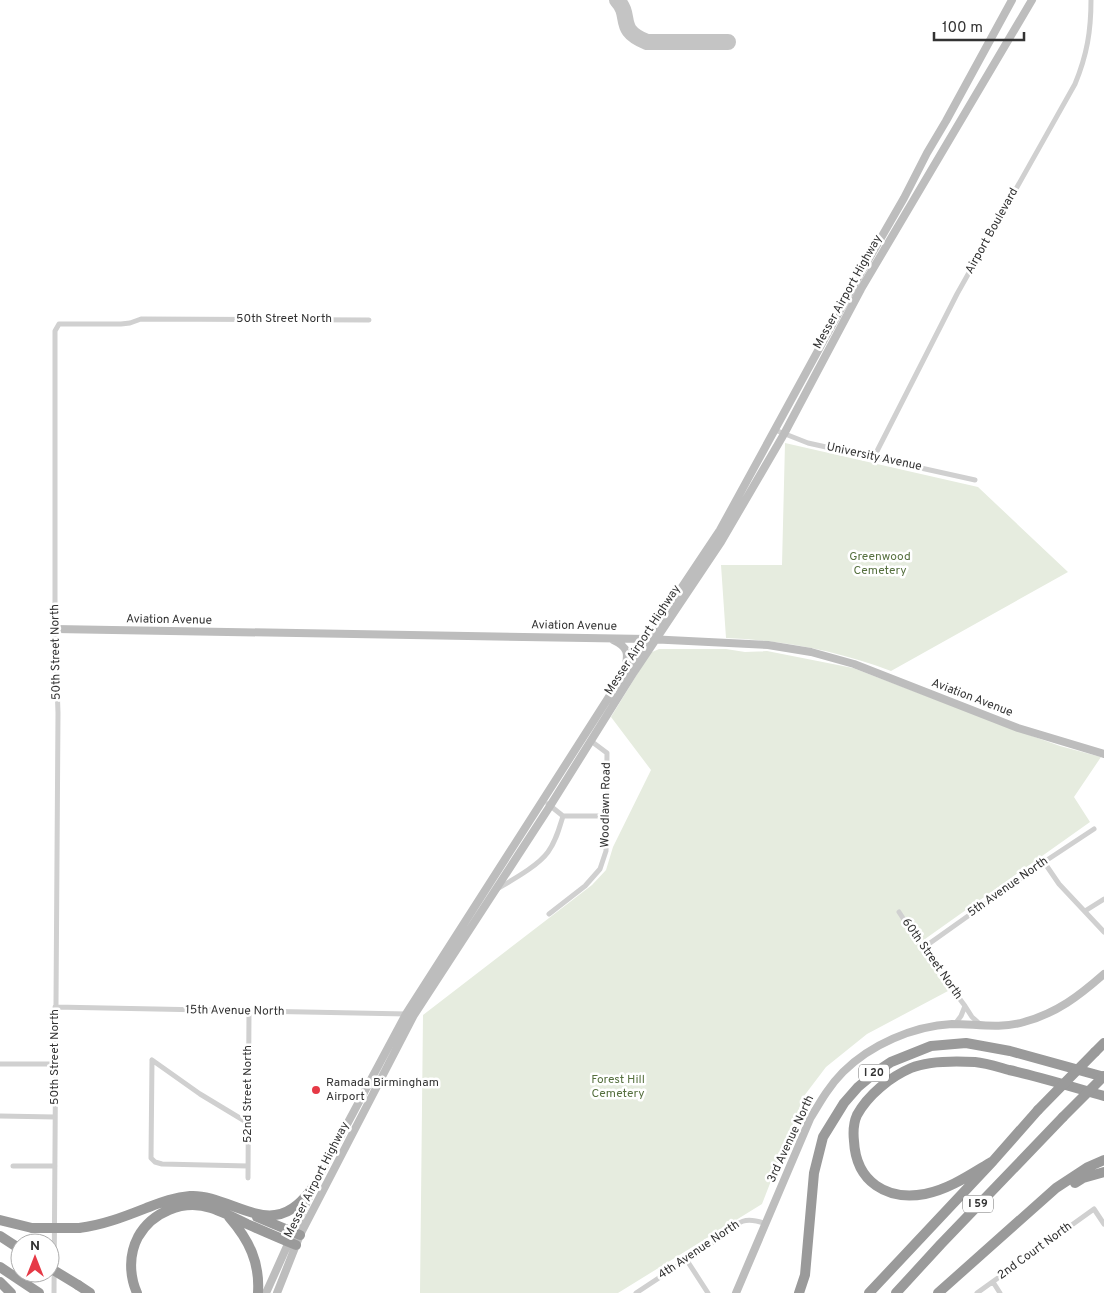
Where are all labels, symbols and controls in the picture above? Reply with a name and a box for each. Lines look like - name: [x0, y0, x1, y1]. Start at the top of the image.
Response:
- scale bar: [934, 10, 1024, 42]
- text: 100 m: [942, 19, 983, 38]
- street label: Airport Boulevard: [962, 185, 1022, 277]
- street label: Messer Airport Highway: [810, 232, 886, 352]
- street label: 50th Street North: [236, 311, 332, 327]
- street label: University Avenue: [825, 439, 923, 475]
- park label: Greenwood Cemetery: [849, 549, 911, 579]
- street label: Messer Airport Highway: [601, 582, 685, 698]
- street label: 50th Street North: [47, 604, 65, 700]
- street label: Aviation Avenue: [126, 611, 212, 629]
- street label: Aviation Avenue: [531, 617, 617, 635]
- street label: Aviation Avenue: [929, 675, 1015, 721]
- street label: Woodlawn Road: [597, 762, 615, 848]
- street label: 5th Avenue North: [965, 853, 1051, 921]
- street label: 60th Street North: [898, 915, 966, 1003]
- street label: 15th Avenue North: [185, 1002, 285, 1020]
- street label: 50th Street North: [47, 1009, 63, 1105]
- street label: 52nd Street North: [240, 1045, 256, 1143]
- road number: I 20: [859, 1064, 889, 1082]
- park label: Forest Hill Cemetery: [591, 1072, 645, 1102]
- place label: Ramada Birmingham Airport: [326, 1075, 439, 1105]
- marker: Ramada Birmingham Airport: [310, 1084, 322, 1096]
- street label: 3rd Avenue North: [764, 1093, 818, 1185]
- street label: Messer Airport Highway: [281, 1119, 353, 1241]
- road number: I 59: [963, 1196, 993, 1212]
- street label: 4th Avenue North: [655, 1217, 743, 1283]
- street label: 2nd Court North: [995, 1219, 1075, 1283]
- north arrow: [10, 1233, 60, 1283]
- text: N: [30, 1238, 40, 1255]

